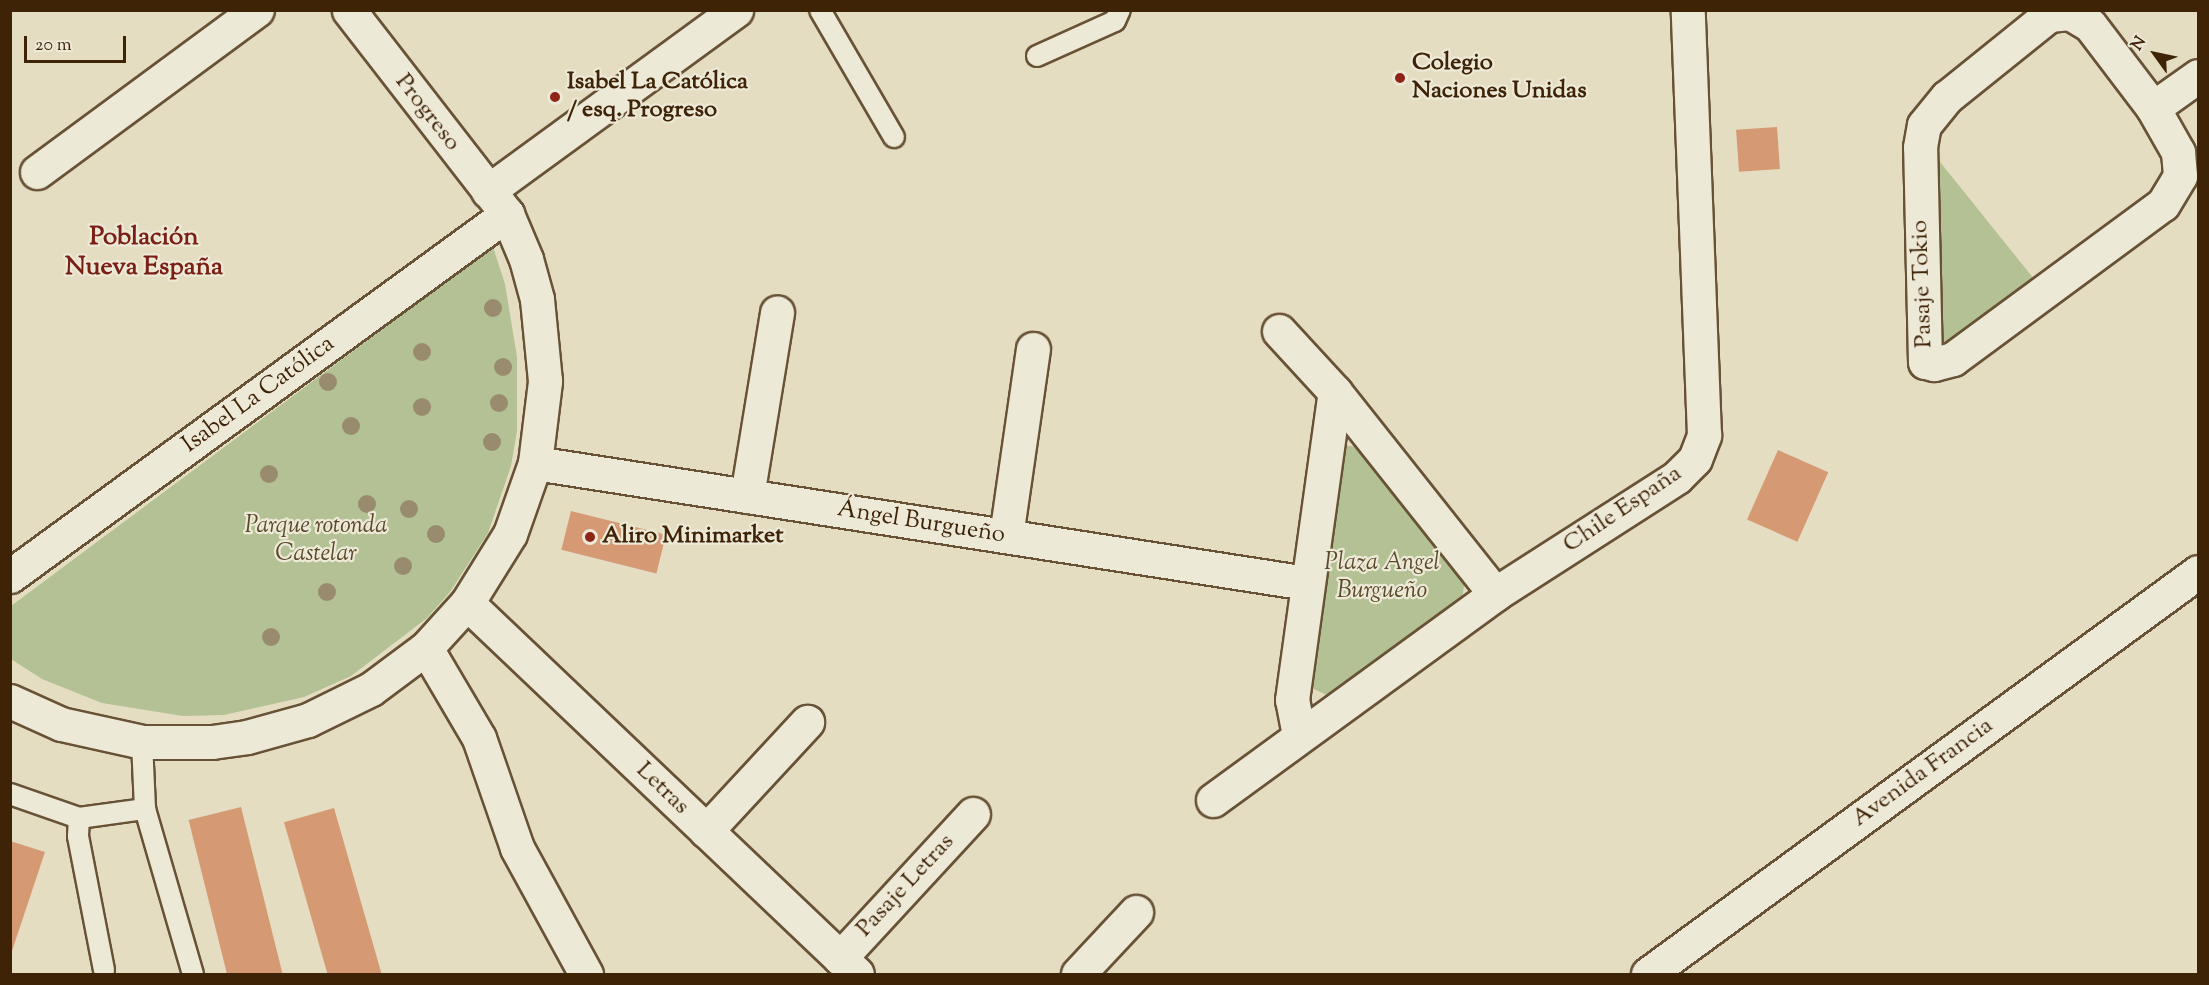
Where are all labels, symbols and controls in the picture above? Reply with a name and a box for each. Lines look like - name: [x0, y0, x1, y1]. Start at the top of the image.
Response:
- scale bar: [27, 24, 129, 62]
- north arrow: [2125, 24, 2185, 84]
- text: N: [2126, 32, 2153, 56]
- text: 20 m: [35, 33, 72, 59]
- place label: Colegio Naciones Unidas: [1412, 50, 1587, 106]
- street label: Progreso: [388, 69, 466, 157]
- place label: Isabel La Católica / esq. Progreso: [567, 69, 748, 125]
- marker: Colegio Naciones Unidas: [1393, 71, 1407, 85]
- marker: Isabel La Católica / esq. Progreso: [548, 90, 562, 104]
- street label: Pasaje Tokio: [1906, 219, 1940, 349]
- district label: Población Nueva España: [65, 222, 223, 284]
- street label: Isabel La Católica: [177, 330, 341, 460]
- street label: Chile España: [1558, 460, 1688, 560]
- street label: Ángel Burgueño: [835, 496, 1007, 550]
- park label: Parque rotonda Castelar: [245, 513, 387, 569]
- place label: Aliro Minimarket: [602, 523, 783, 551]
- marker: Aliro Minimarket: [583, 530, 597, 544]
- park label: Plaza Angel Burgueño: [1324, 550, 1440, 606]
- street label: Avenida Francia: [1847, 712, 1999, 834]
- street label: Letras: [629, 757, 695, 821]
- street label: Pasaje Letras: [851, 828, 961, 944]

